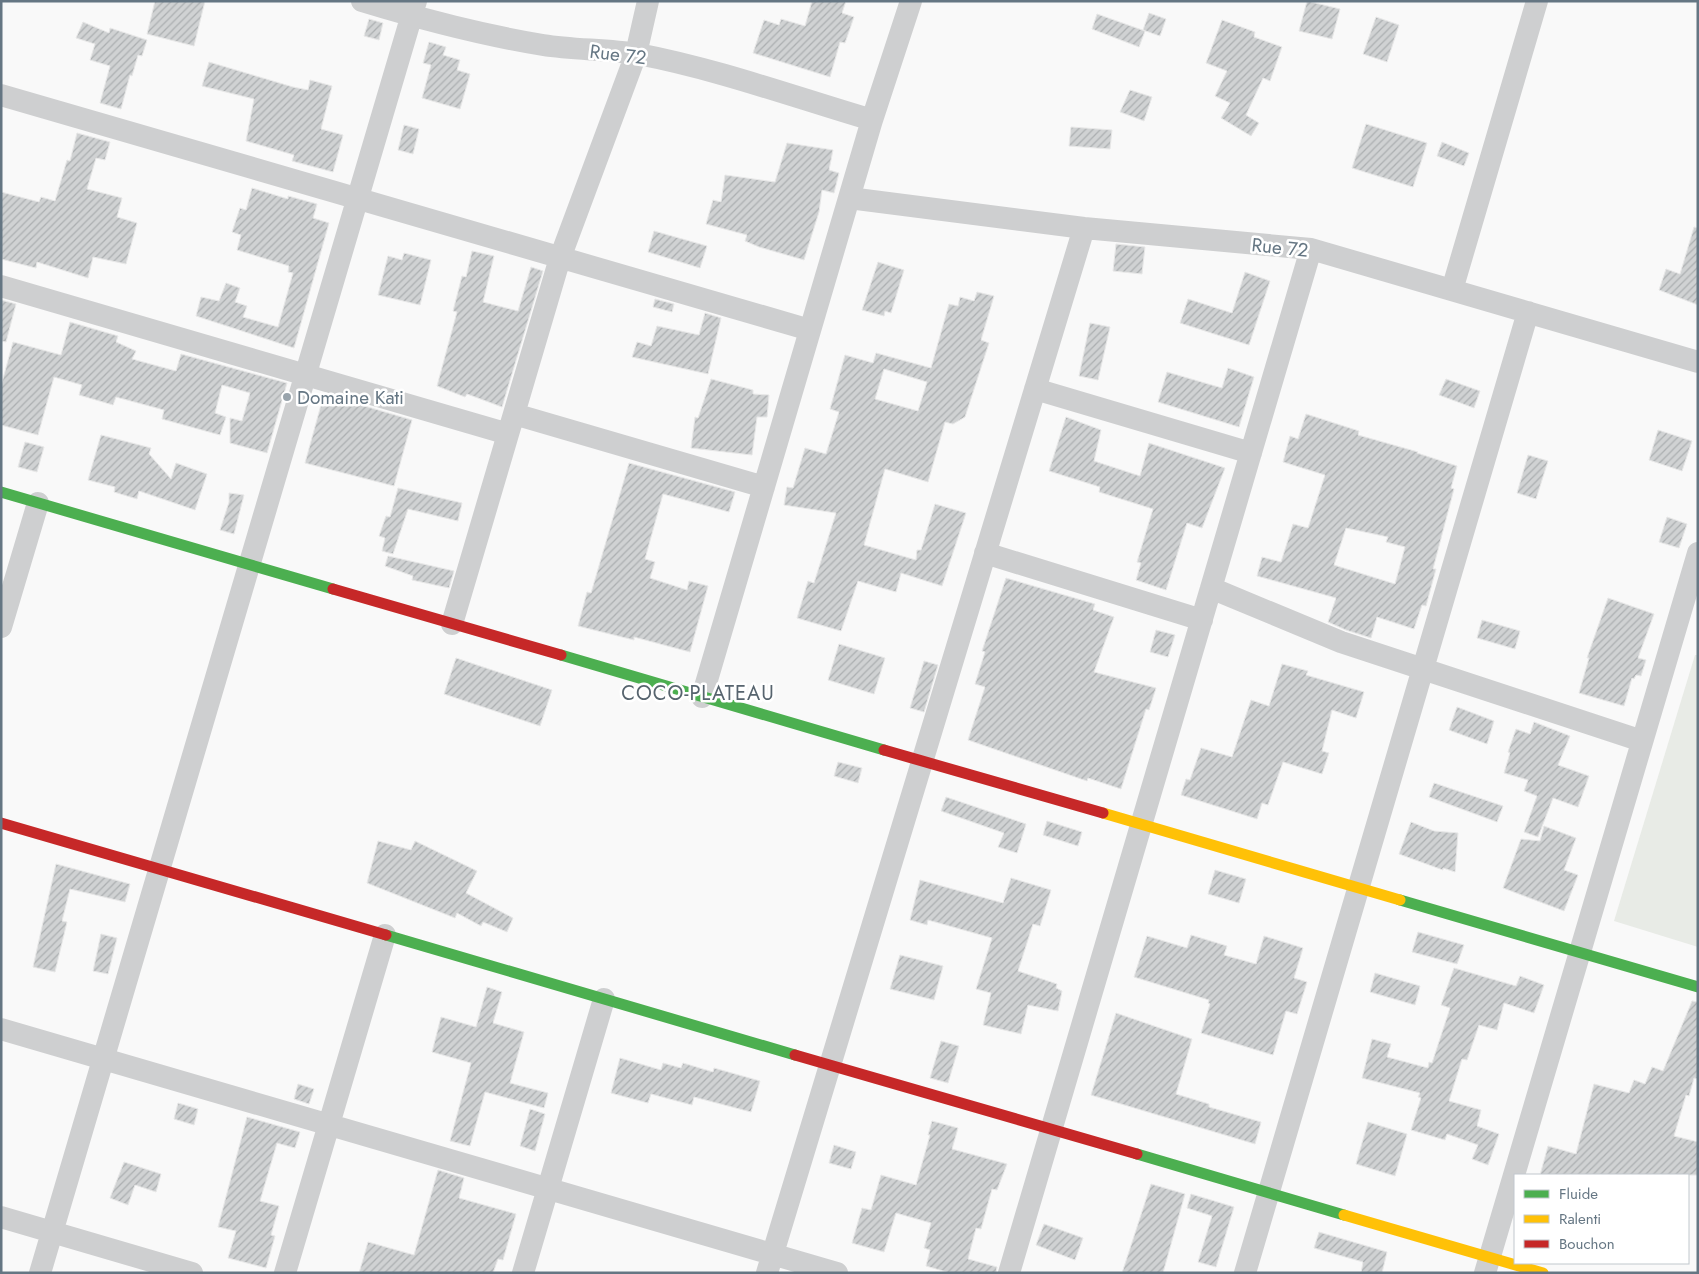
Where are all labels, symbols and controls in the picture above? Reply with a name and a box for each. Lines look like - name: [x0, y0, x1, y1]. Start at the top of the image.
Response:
- street label: Rue 72: [588, 38, 648, 71]
- street label: Rue 72: [1250, 231, 1310, 264]
- place label: Domaine Kati: [297, 384, 404, 411]
- marker: Domaine Kati: [281, 391, 293, 403]
- district label: COCO-PLATEAU: [621, 679, 775, 708]
- legend: [1514, 1174, 1689, 1264]
- text: Fluide: [1559, 1183, 1598, 1205]
- text: Ralenti: [1559, 1208, 1601, 1230]
- text: Bouchon: [1559, 1233, 1615, 1255]

